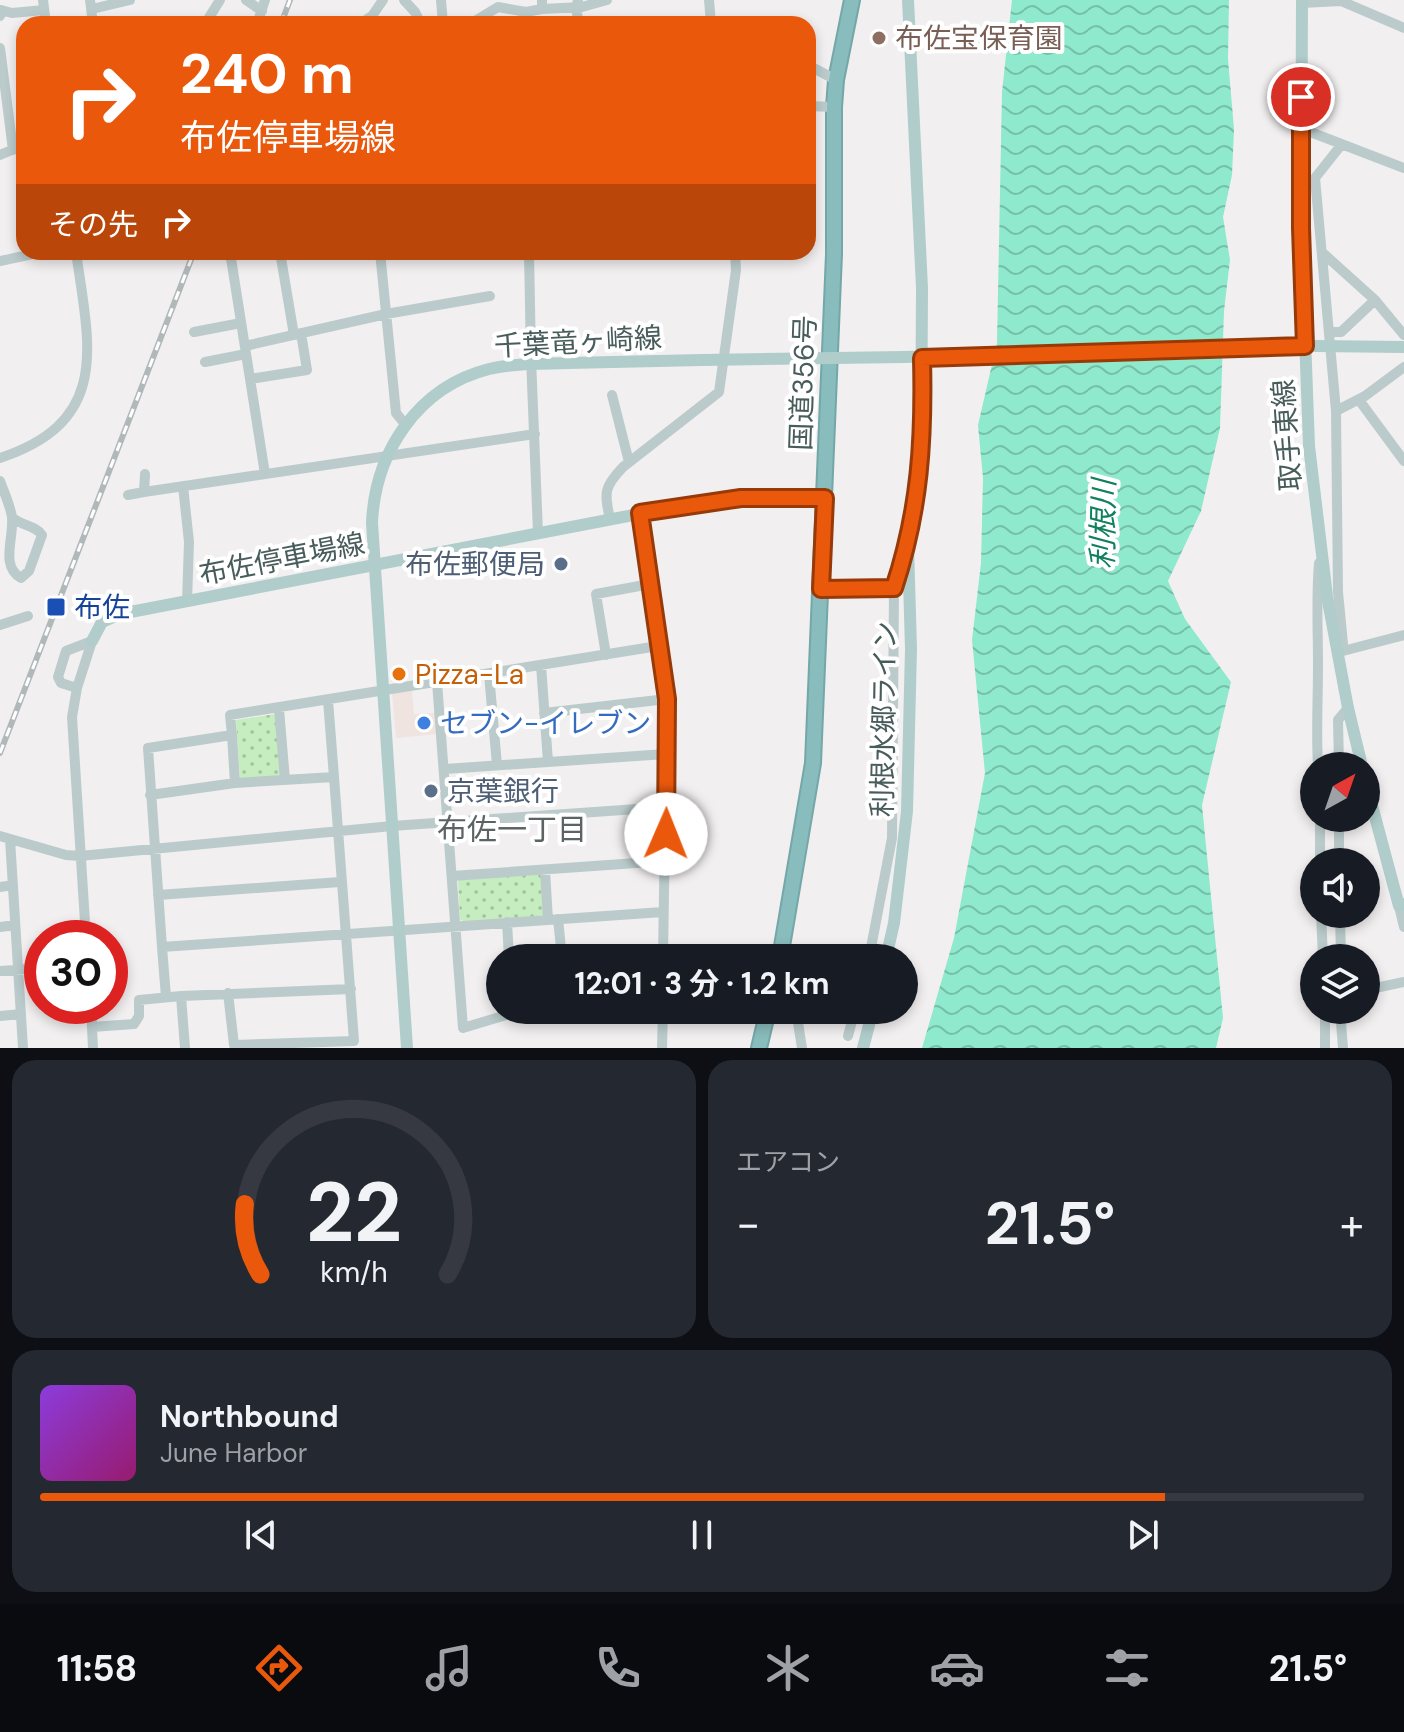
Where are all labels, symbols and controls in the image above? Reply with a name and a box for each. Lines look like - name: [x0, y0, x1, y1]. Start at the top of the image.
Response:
- place label: 布佐宝保育園: [895, 20, 1063, 57]
- marker: 布佐宝保育園: [870, 29, 888, 47]
- text: 240 m: [180, 37, 354, 110]
- icon: right: [48, 48, 152, 152]
- pin: [1267, 63, 1335, 131]
- icon: arrive: [1279, 75, 1323, 119]
- text: 布佐停車場線: [180, 114, 396, 161]
- icon: right: [154, 200, 198, 244]
- text: その先: [48, 205, 138, 244]
- street label: 国道356号: [782, 315, 824, 451]
- street label: 千葉竜ヶ崎線: [493, 319, 663, 365]
- street label: 取手東線: [1265, 378, 1309, 492]
- water label: 利根川: [1083, 476, 1123, 569]
- street label: 布佐停車場線: [196, 525, 368, 593]
- place label: 布佐郵便局: [405, 546, 545, 583]
- marker: 布佐郵便局: [552, 555, 570, 573]
- place label: 布佐: [74, 589, 130, 626]
- marker: 布佐: [45, 596, 67, 618]
- street label: 利根水郷ライン: [864, 621, 904, 817]
- place label: Pizza-La: [415, 656, 524, 693]
- marker: Pizza-La: [390, 665, 408, 683]
- place label: セブン-イレブン: [440, 705, 651, 742]
- marker: セブン-イレブン: [415, 714, 433, 732]
- north arrow: [1300, 752, 1380, 832]
- map controls: [1300, 752, 1380, 1024]
- place label: 京葉銀行: [447, 773, 559, 810]
- marker: 京葉銀行: [422, 782, 440, 800]
- position arrow: [624, 792, 708, 876]
- district label: 布佐一丁目: [437, 810, 587, 849]
- button: sound: [1300, 848, 1380, 928]
- speed limit sign: 30: [24, 920, 128, 1024]
- button: layers: [1300, 944, 1380, 1024]
- text: 12:01 · 3 分 · 1.2 km: [575, 964, 829, 1003]
- text: エアコン: [736, 1145, 840, 1179]
- text: 22: [306, 1158, 402, 1267]
- text: 21.5°: [985, 1184, 1115, 1263]
- text: −: [736, 1195, 760, 1253]
- text: +: [1340, 1195, 1364, 1253]
- text: km/h: [320, 1254, 388, 1291]
- text: Northbound: [160, 1397, 339, 1436]
- text: June Harbor: [160, 1436, 307, 1470]
- icon: previous: [239, 1513, 283, 1557]
- icon: pause: [680, 1513, 724, 1557]
- icon: next: [1121, 1513, 1165, 1557]
- icon: directions: [251, 1640, 307, 1696]
- icon: music: [421, 1640, 477, 1696]
- icon: phone: [590, 1640, 646, 1696]
- icon: climate: [760, 1640, 816, 1696]
- icon: car: [929, 1640, 985, 1696]
- icon: filters: [1099, 1640, 1155, 1696]
- text: 11:58: [57, 1645, 137, 1692]
- text: 21.5°: [1269, 1645, 1347, 1692]

